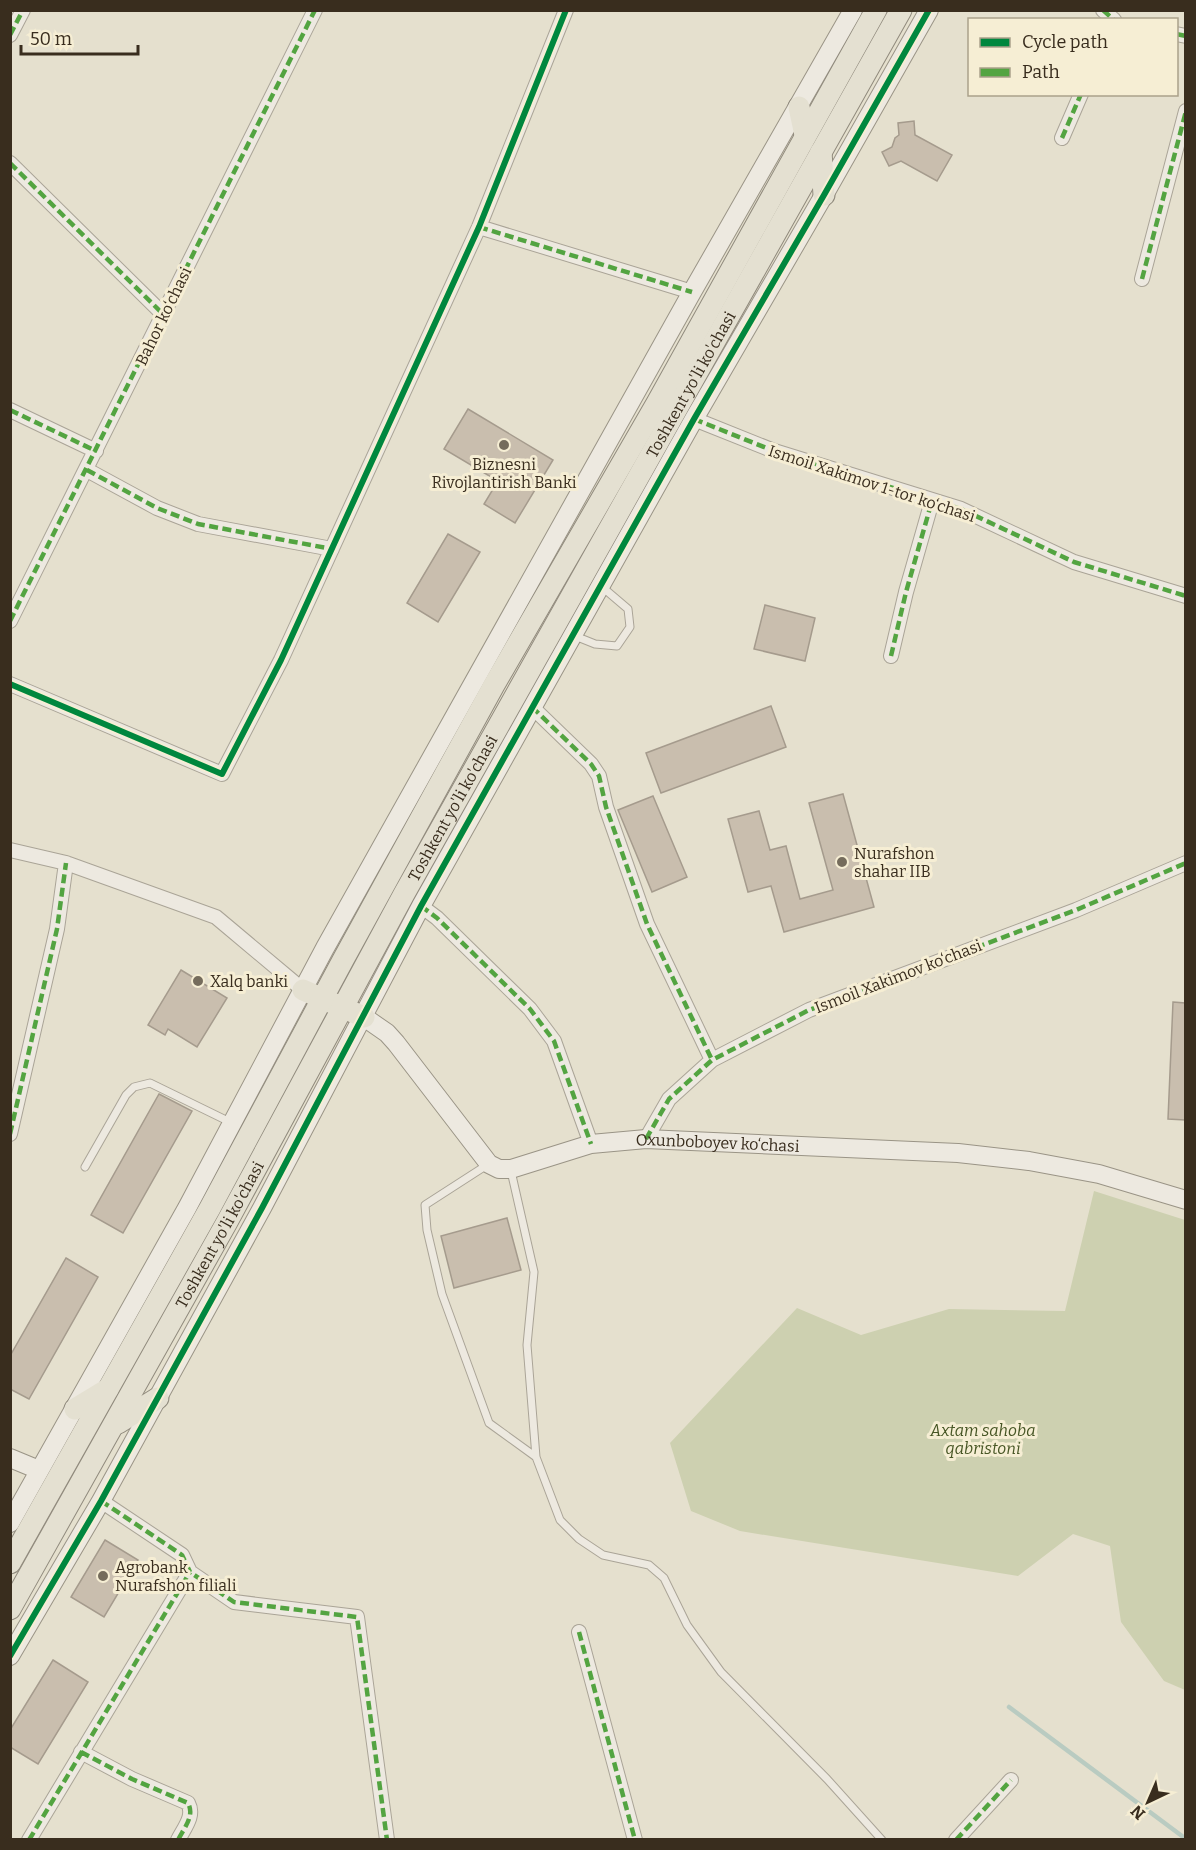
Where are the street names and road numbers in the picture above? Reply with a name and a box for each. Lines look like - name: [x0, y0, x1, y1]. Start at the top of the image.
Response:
- street label: Bahor ko‘chasi: [131, 264, 196, 368]
- street label: Toshkent yo'li ko'chasi: [642, 308, 740, 461]
- street label: Ismoil Xakimov 1-tor ko‘chasi: [766, 441, 978, 526]
- street label: Toshkent yo'li ko'chasi: [404, 732, 501, 885]
- street label: Ismoil Xakimov ko‘chasi: [812, 936, 985, 1017]
- street label: Oxunboboyev ko‘chasi: [635, 1130, 800, 1156]
- street label: Toshkent yo'li ko'chasi: [172, 1158, 268, 1311]

